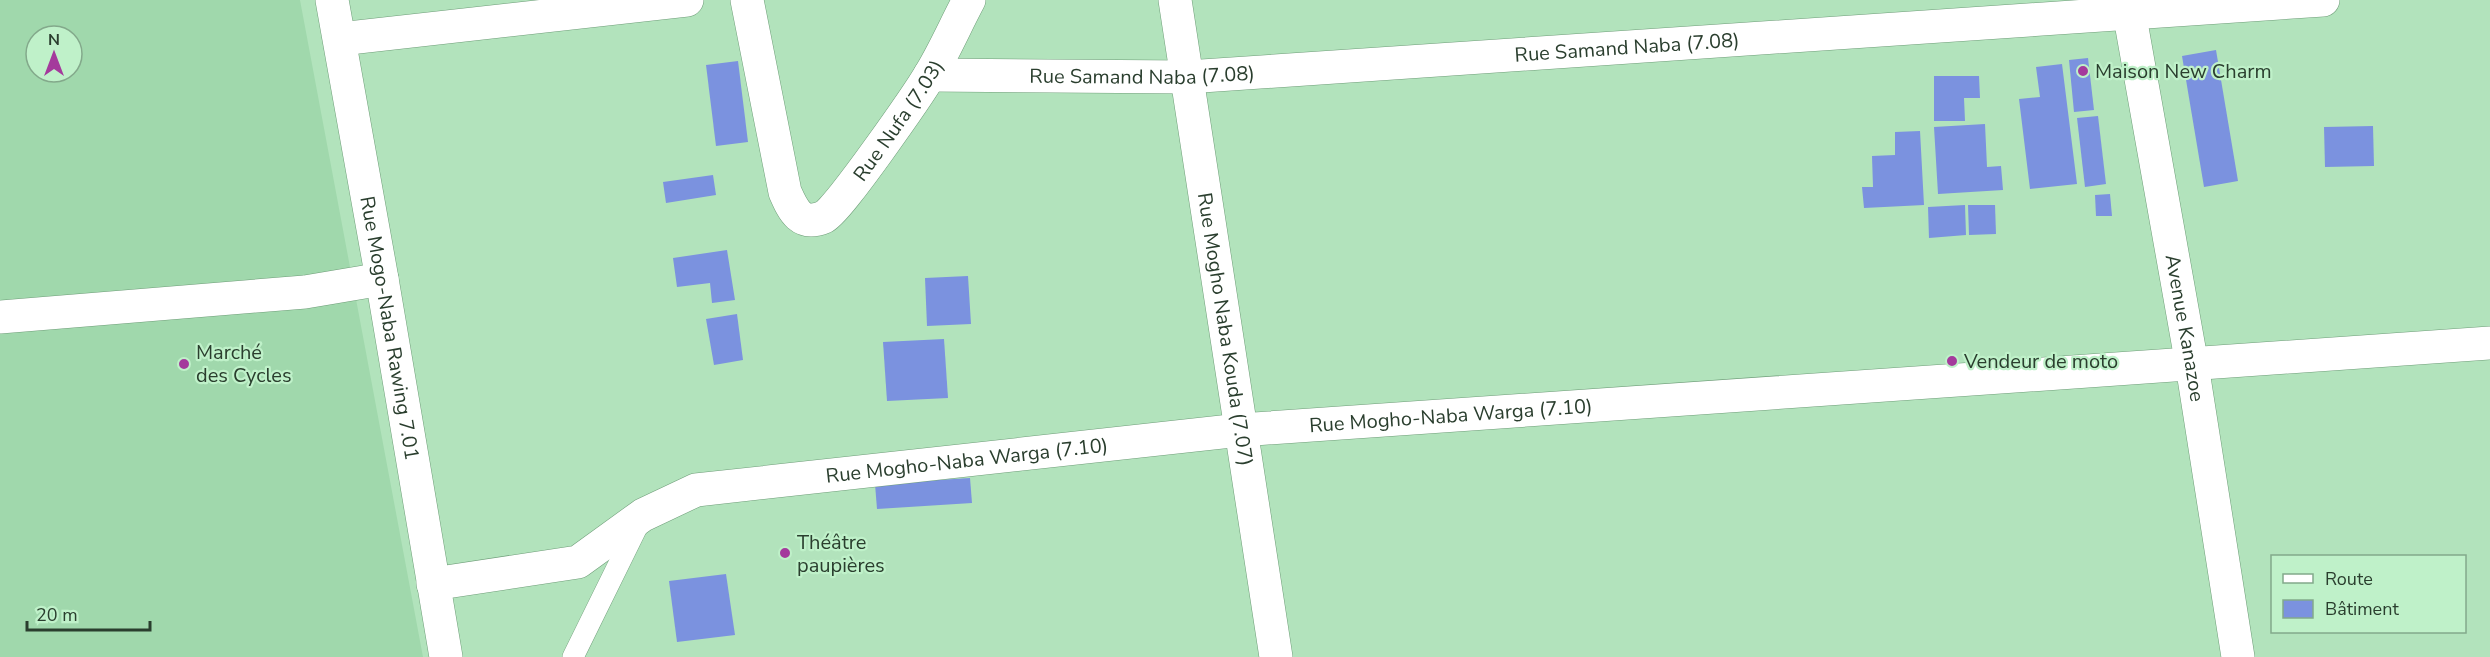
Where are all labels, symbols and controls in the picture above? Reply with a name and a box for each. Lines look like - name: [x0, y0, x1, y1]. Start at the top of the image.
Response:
- north arrow: [24, 24, 84, 84]
- street label: Rue Samand Naba (7.08): [1514, 27, 1740, 69]
- text: N: [48, 29, 60, 51]
- street label: Rue Nufa (7.03): [847, 55, 950, 187]
- place label: Maison New Charm: [2095, 58, 2272, 85]
- street label: Rue Samand Naba (7.08): [1029, 59, 1255, 91]
- marker: Maison New Charm: [2076, 64, 2090, 78]
- street label: Rue Mogho Naba Kouda (7.07): [1191, 191, 1259, 468]
- street label: Rue Mogo-Naba Rawing 7.01: [353, 194, 425, 462]
- street label: Avenue Kanazoe: [2159, 252, 2211, 404]
- place label: Marché des Cycles: [196, 339, 292, 389]
- place label: Vendeur de moto: [1963, 348, 2118, 375]
- marker: Vendeur de moto: [1945, 354, 1959, 368]
- marker: Marché des Cycles: [177, 357, 191, 371]
- street label: Rue Mogho-Naba Warga (7.10): [1308, 393, 1593, 439]
- street label: Rue Mogho-Naba Warga (7.10): [824, 432, 1109, 490]
- place label: Théâtre paupières: [797, 529, 885, 579]
- marker: Théâtre paupières: [778, 546, 792, 560]
- legend: [2271, 555, 2466, 633]
- text: Route: [2325, 567, 2373, 591]
- scale bar: [27, 594, 150, 632]
- text: Bâtiment: [2325, 597, 2399, 621]
- text: 20 m: [36, 603, 78, 627]

